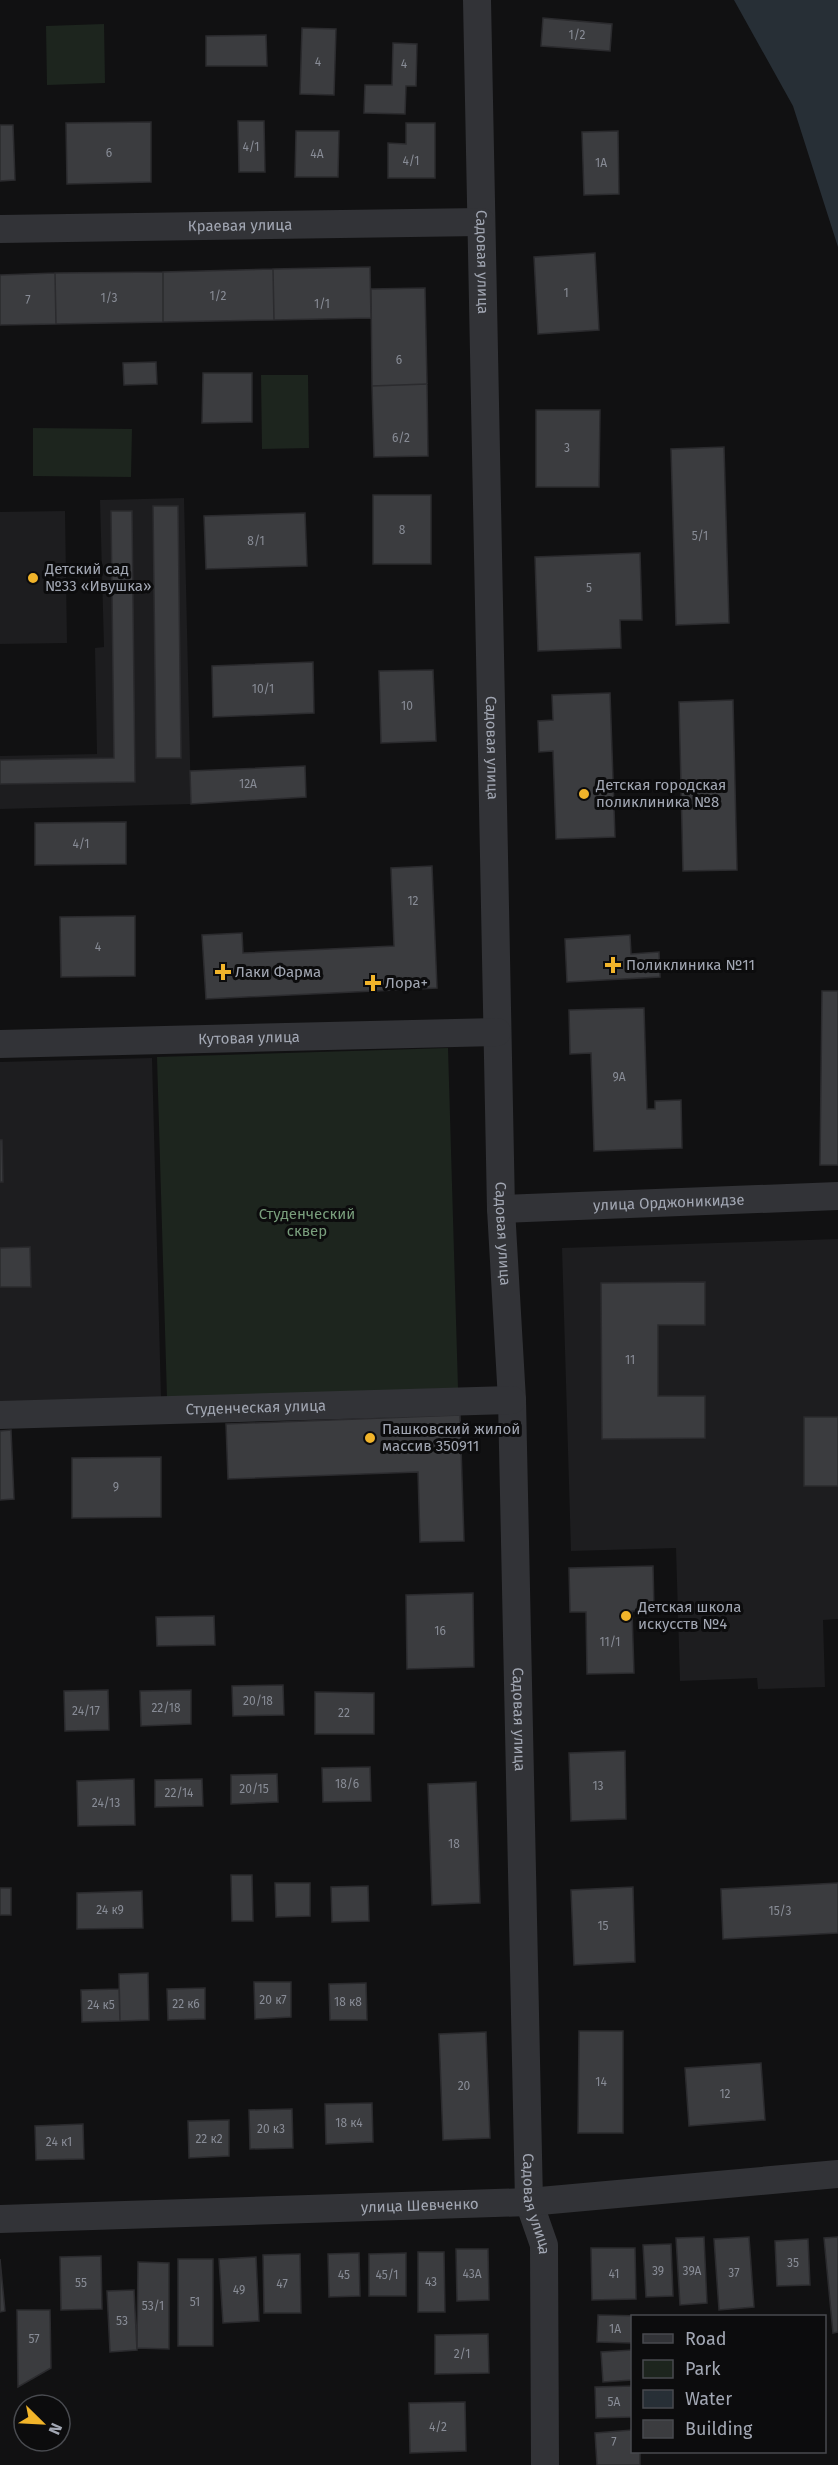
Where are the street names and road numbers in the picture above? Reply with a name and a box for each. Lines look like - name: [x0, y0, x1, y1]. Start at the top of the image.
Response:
- street label: Садовая улица: [472, 210, 492, 314]
- street label: Краевая улица: [188, 216, 292, 235]
- street label: Садовая улица: [482, 696, 502, 800]
- street label: Кутовая улица: [198, 1028, 300, 1048]
- street label: Садовая улица: [491, 1182, 514, 1286]
- street label: улица Орджоникидзе: [593, 1191, 745, 1214]
- street label: Студенческая улица: [185, 1396, 326, 1419]
- street label: Садовая улица: [509, 1667, 529, 1772]
- street label: Садовая улица: [519, 2153, 553, 2255]
- street label: улица Шевченко: [361, 2195, 479, 2216]

